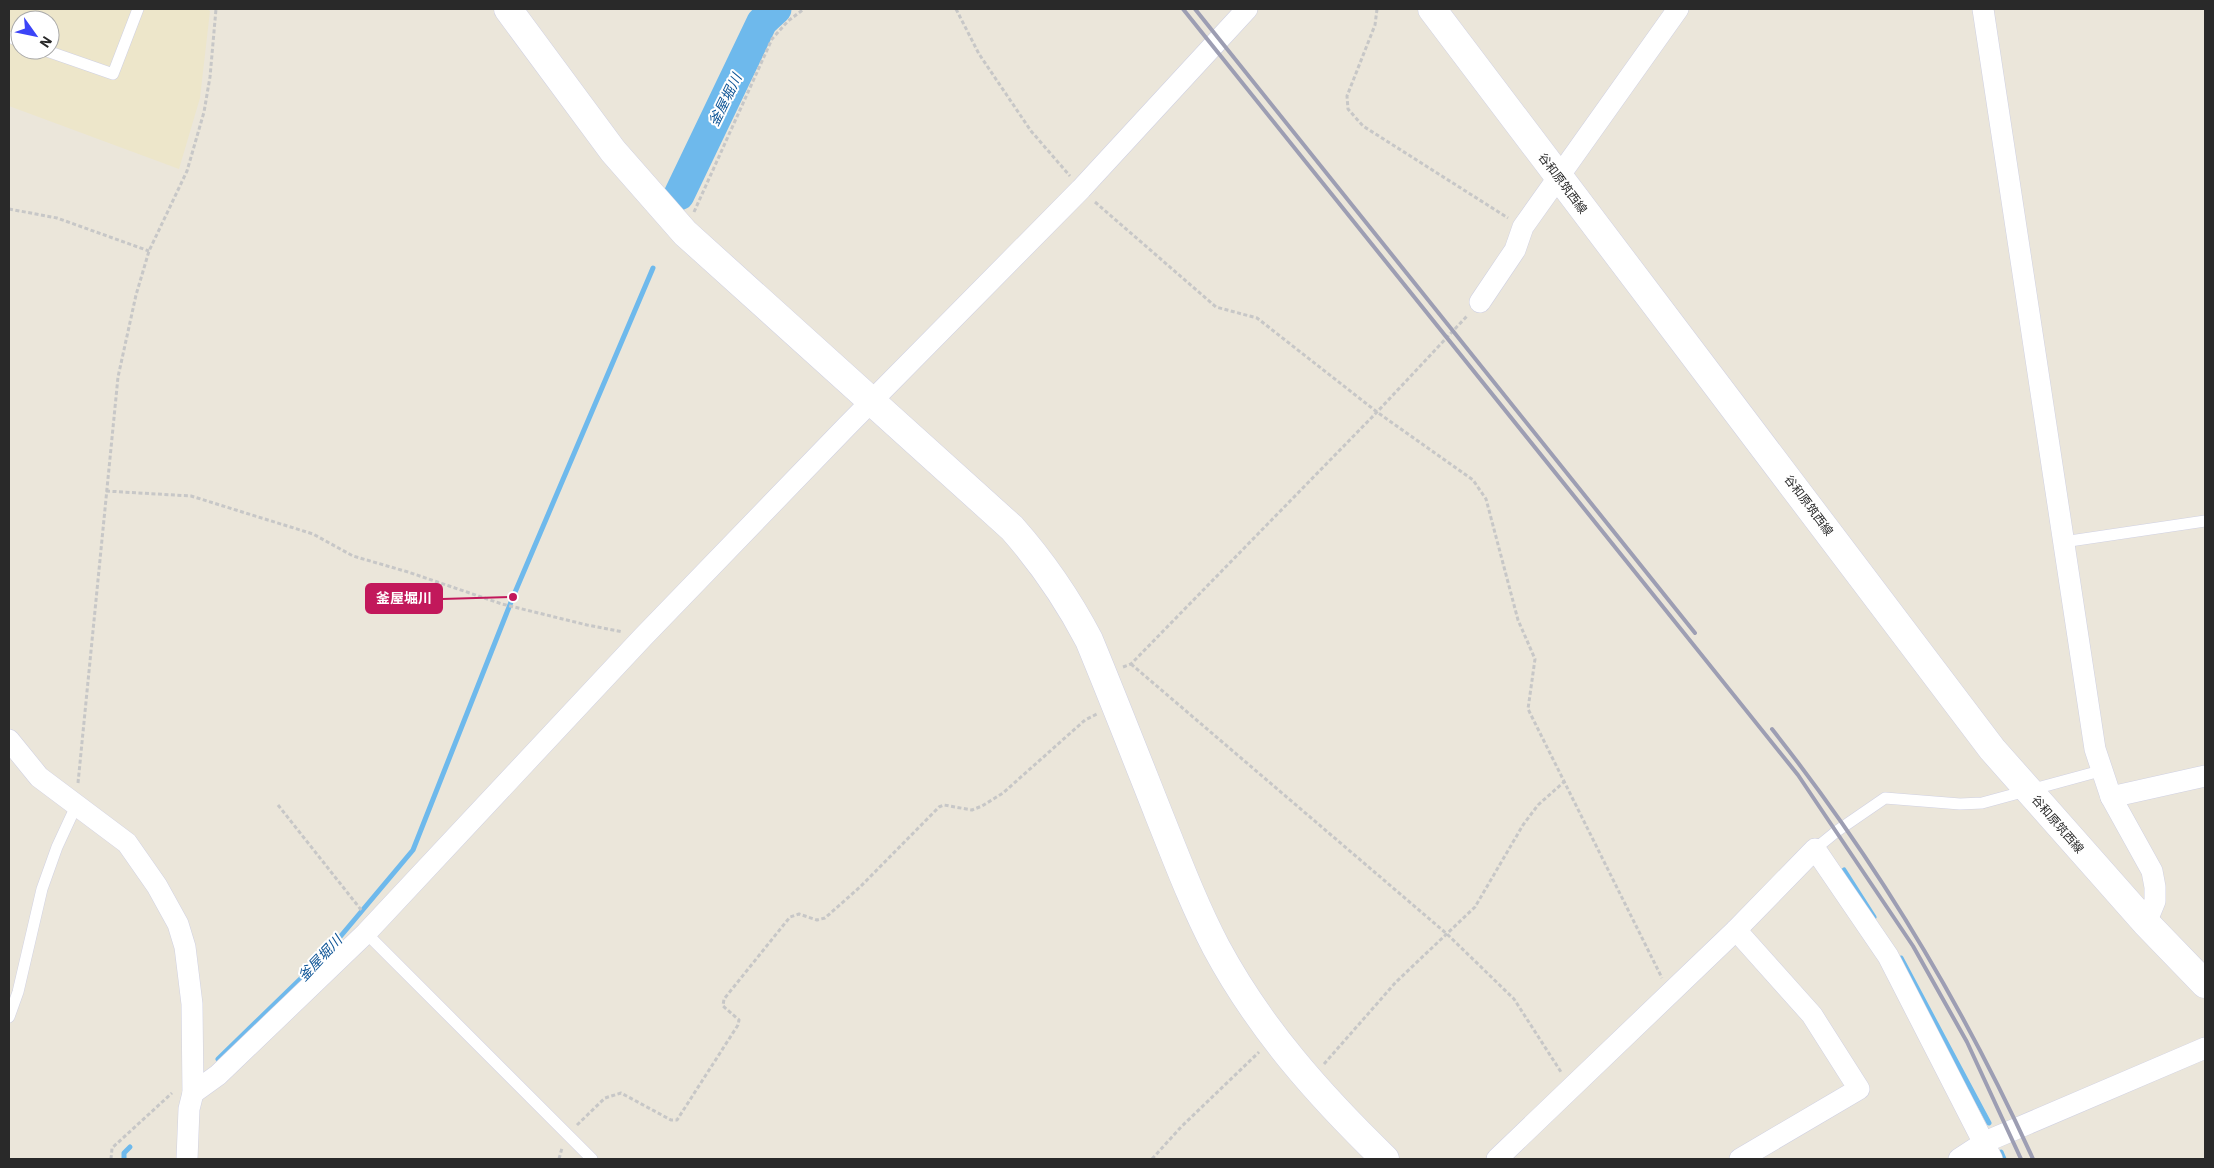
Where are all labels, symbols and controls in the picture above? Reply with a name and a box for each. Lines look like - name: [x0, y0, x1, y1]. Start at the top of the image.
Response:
- north arrow: [10, 10, 60, 60]
- text: N: [36, 33, 56, 51]
- water label: 釜屋堀川: [705, 69, 746, 129]
- street label: 谷和原筑西線: [1535, 150, 1591, 216]
- street label: 谷和原筑西線: [1781, 472, 1837, 538]
- callout: 釜屋堀川: [366, 584, 442, 613]
- text: 釜屋堀川: [376, 589, 432, 607]
- street label: 谷和原筑西線: [2029, 792, 2087, 856]
- water label: 釜屋堀川: [294, 930, 347, 985]

